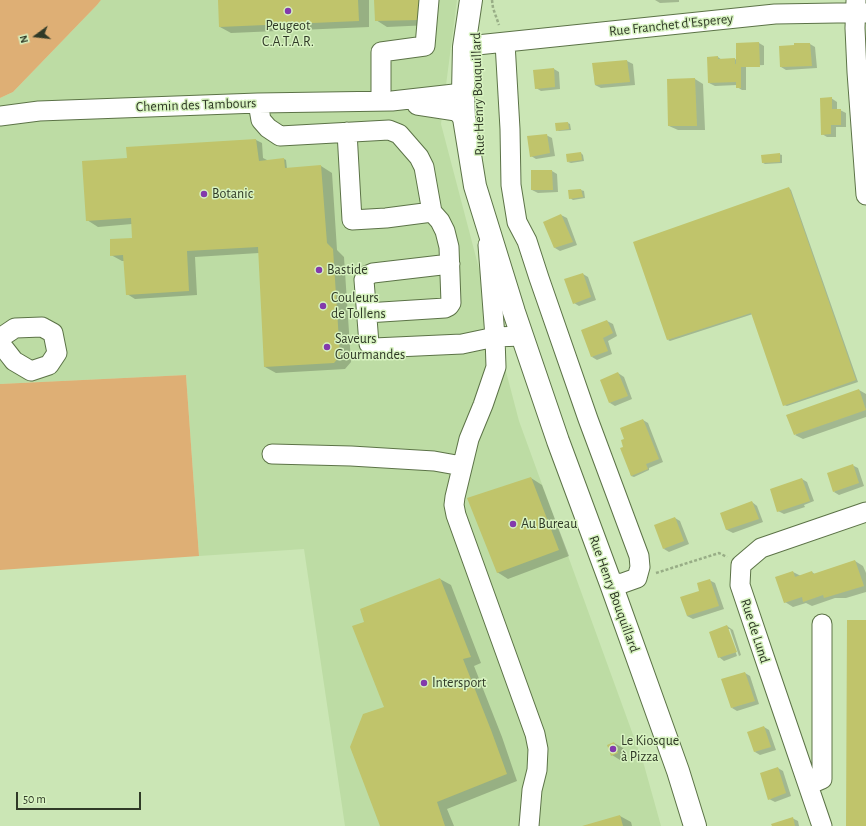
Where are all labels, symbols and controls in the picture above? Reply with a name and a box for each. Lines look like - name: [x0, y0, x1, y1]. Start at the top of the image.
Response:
- marker: Peugeot C.A.T.A.R.: [283, 6, 293, 16]
- street label: Rue Franchet d'Esperey: [608, 10, 734, 40]
- north arrow: [16, 16, 56, 56]
- place label: Peugeot C.A.T.A.R.: [262, 18, 314, 50]
- street label: Rue Henry Bouquillard: [467, 32, 489, 156]
- text: N: [18, 34, 30, 44]
- street label: Chemin des Tambours: [135, 95, 257, 115]
- place label: Botanic: [212, 186, 253, 202]
- marker: Botanic: [199, 189, 209, 199]
- place label: Bastide: [327, 262, 368, 278]
- marker: Bastide: [314, 265, 324, 275]
- place label: Couleurs de Tollens: [331, 290, 386, 322]
- marker: Couleurs de Tollens: [318, 301, 328, 311]
- place label: Saveurs Gourmandes: [335, 331, 405, 364]
- marker: Saveurs Gourmandes: [322, 342, 332, 352]
- place label: Au Bureau: [521, 516, 577, 532]
- marker: Au Bureau: [508, 519, 518, 529]
- street label: Rue Henry Bouquillard: [585, 533, 643, 655]
- street label: Rue de Lund: [737, 597, 773, 665]
- place label: Intersport: [432, 675, 486, 691]
- marker: Intersport: [419, 678, 429, 688]
- place label: Le Kiosque à Pizza: [621, 733, 679, 766]
- marker: Le Kiosque à Pizza: [608, 744, 618, 754]
- scale bar: [18, 784, 143, 810]
- text: 50 m: [23, 793, 46, 805]

